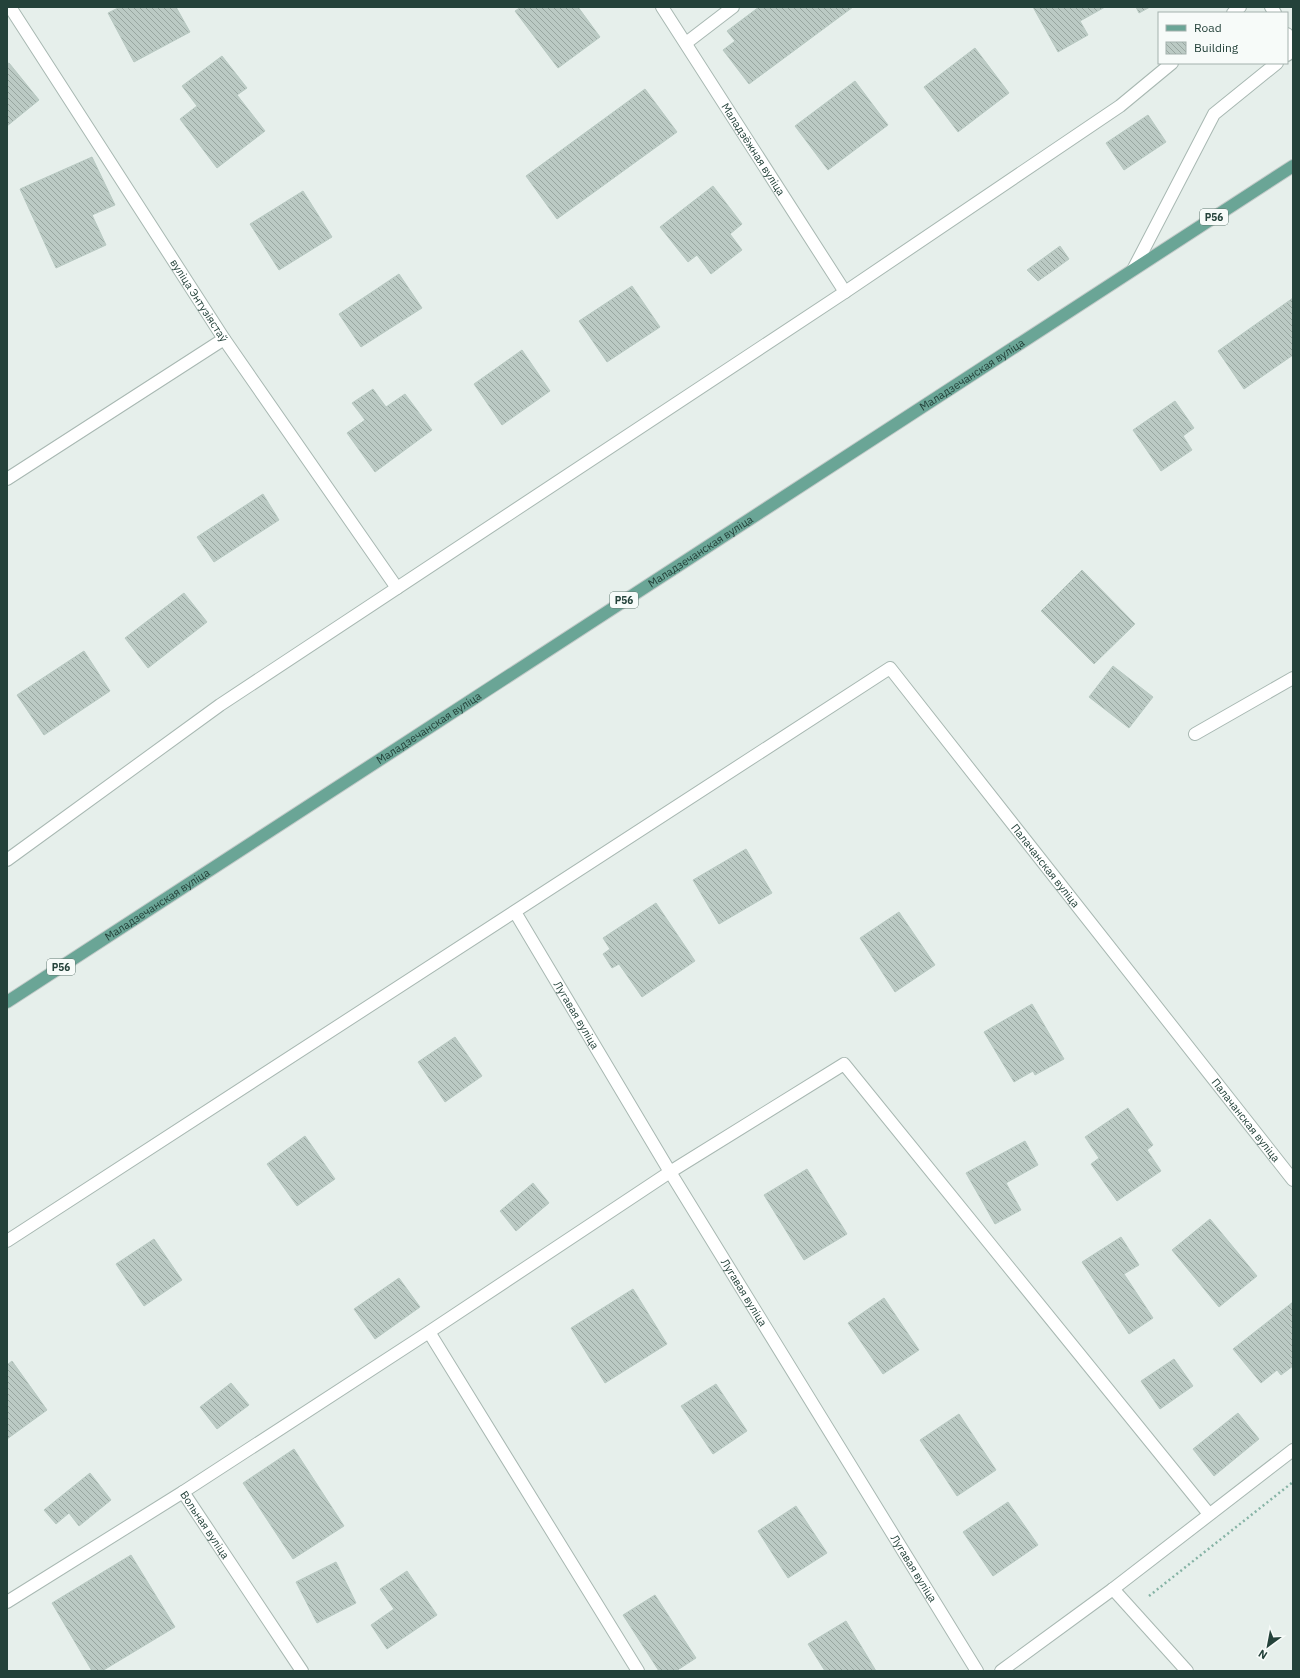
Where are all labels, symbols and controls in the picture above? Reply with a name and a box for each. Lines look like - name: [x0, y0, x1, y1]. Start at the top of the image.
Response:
- legend: [1158, 12, 1288, 64]
- text: Road: [1194, 20, 1222, 35]
- text: Building: [1194, 40, 1239, 55]
- street label: Маладзёжная вуліца: [718, 100, 788, 198]
- road number: Р56: [1200, 209, 1228, 225]
- street label: вуліца Энтузіястаў: [167, 256, 231, 345]
- street label: Маладзечанская вуліца: [917, 335, 1027, 414]
- street label: Маладзечанская вуліца: [645, 512, 756, 590]
- road number: Р56: [610, 592, 638, 608]
- street label: Маладзечанская вуліца: [374, 689, 484, 767]
- street label: Палачанская вуліца: [1008, 821, 1083, 910]
- street label: Маладзечанская вуліца: [102, 865, 212, 944]
- road number: Р56: [47, 959, 75, 975]
- street label: Лугавая вуліца: [551, 978, 602, 1052]
- street label: Палачанская вуліца: [1209, 1075, 1283, 1165]
- street label: Лугавая вуліца: [718, 1256, 770, 1329]
- street label: Вольная вуліца: [177, 1488, 233, 1562]
- street label: Лугавая вуліца: [888, 1532, 940, 1605]
- north arrow: [1248, 1626, 1288, 1666]
- text: N: [1256, 1646, 1270, 1663]

